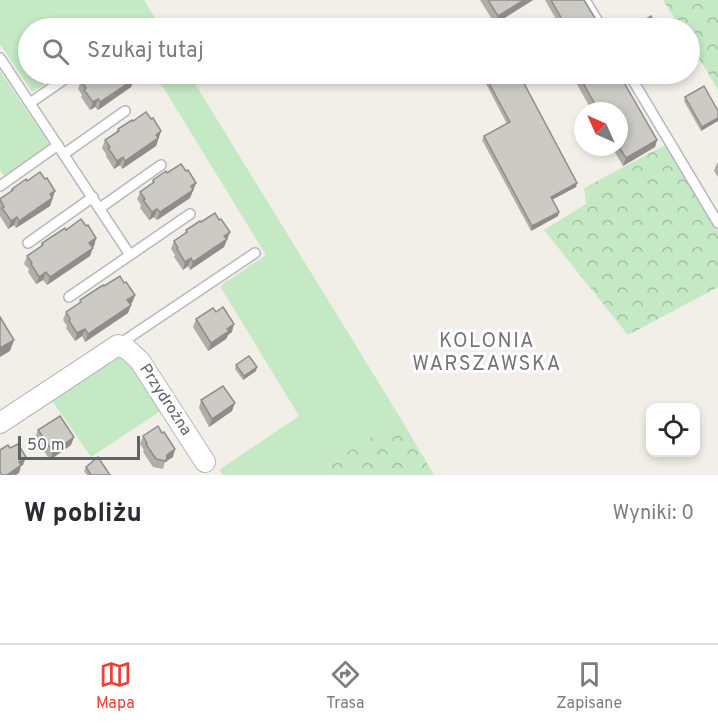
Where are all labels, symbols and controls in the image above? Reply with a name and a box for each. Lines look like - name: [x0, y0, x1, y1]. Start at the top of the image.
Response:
- search box: [18, 18, 700, 84]
- icon: search: [39, 35, 72, 68]
- text: Szukaj tutaj: [87, 38, 204, 65]
- north arrow: [574, 102, 628, 156]
- district label: KOLONIA WARSZAWSKA: [412, 329, 562, 378]
- street label: Przydrożna: [134, 360, 196, 440]
- map controls: [646, 403, 700, 457]
- button: locate: [646, 403, 700, 457]
- scale bar: [18, 433, 140, 460]
- text: 50 m: [27, 436, 65, 456]
- text: W pobliżu: [24, 498, 142, 531]
- text: Wyniki: 0: [613, 501, 694, 527]
- tab: Mapa: [96, 658, 135, 714]
- tab: Trasa: [326, 658, 364, 714]
- tab: Zapisane: [556, 658, 622, 714]

